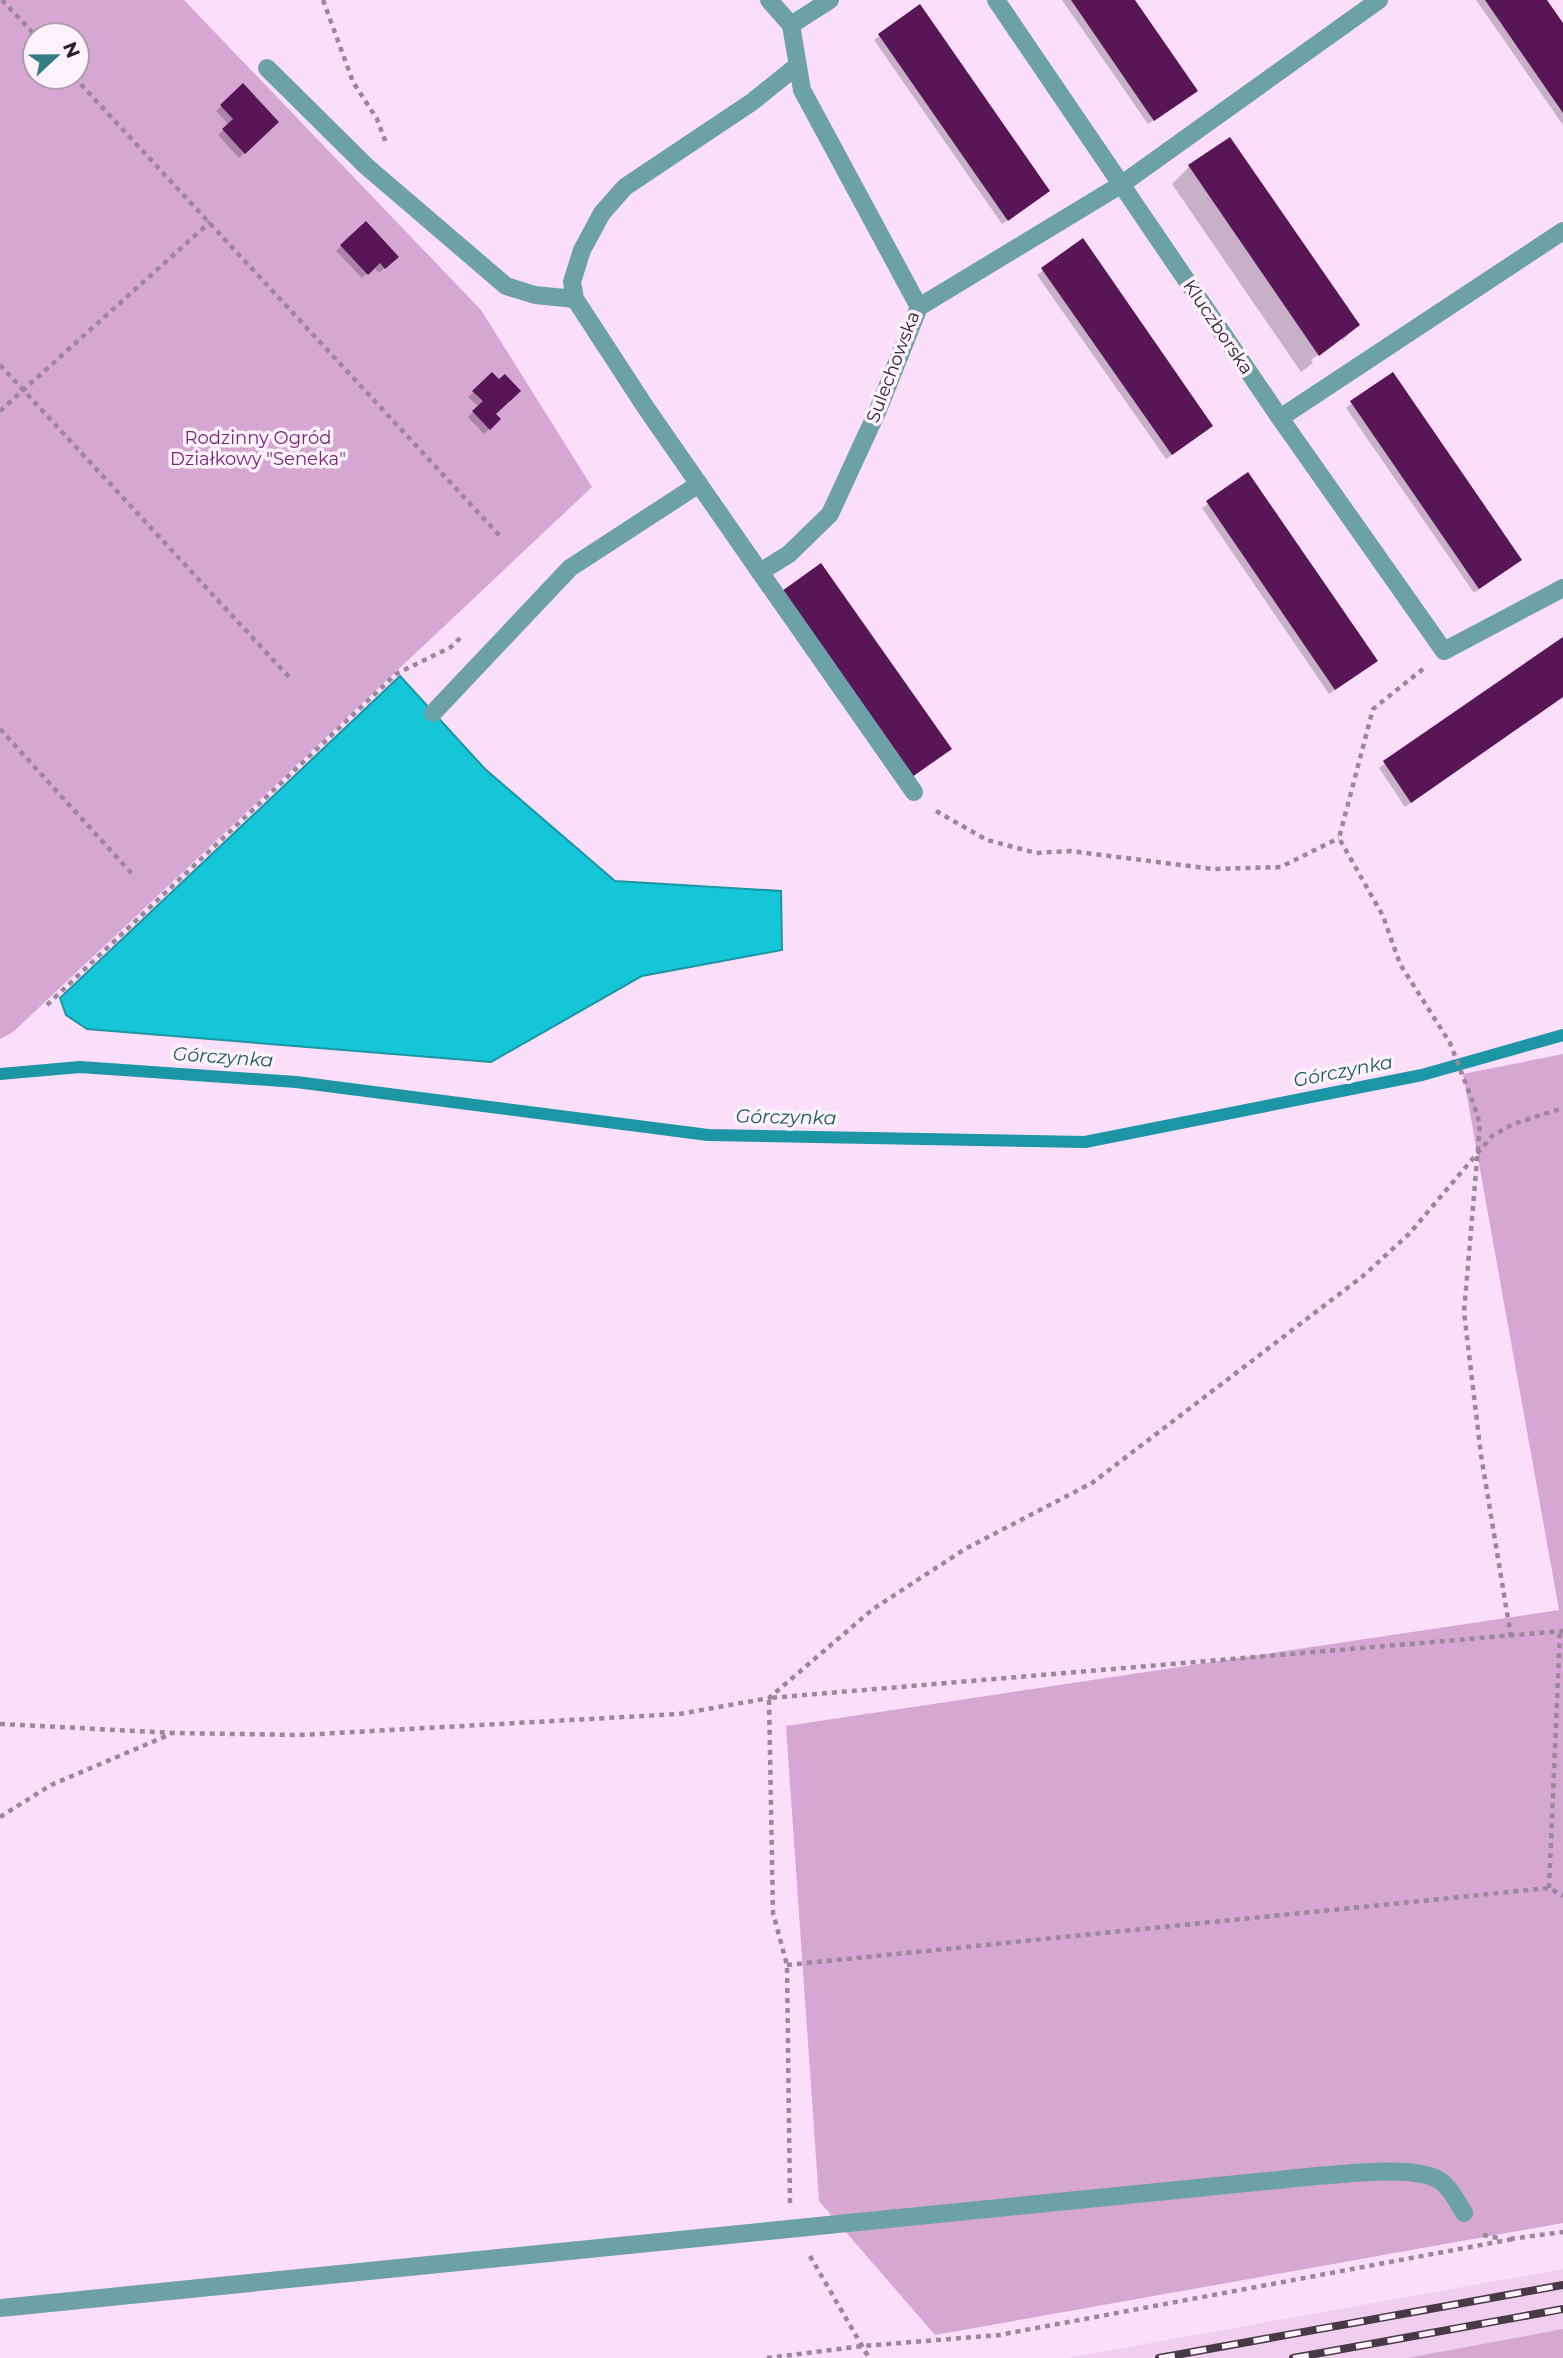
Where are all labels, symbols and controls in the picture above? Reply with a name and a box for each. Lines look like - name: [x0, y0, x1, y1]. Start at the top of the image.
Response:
- north arrow: [21, 21, 91, 91]
- text: N: [58, 38, 85, 61]
- street label: Kluczborska: [1178, 275, 1258, 379]
- street label: Sulechowska: [862, 308, 924, 426]
- park label: Rodzinny Ogród Działkowy "Seneka": [170, 427, 346, 470]
- water label: Górczynka: [172, 1042, 274, 1072]
- water label: Górczynka: [1291, 1050, 1395, 1092]
- water label: Górczynka: [735, 1105, 837, 1129]

